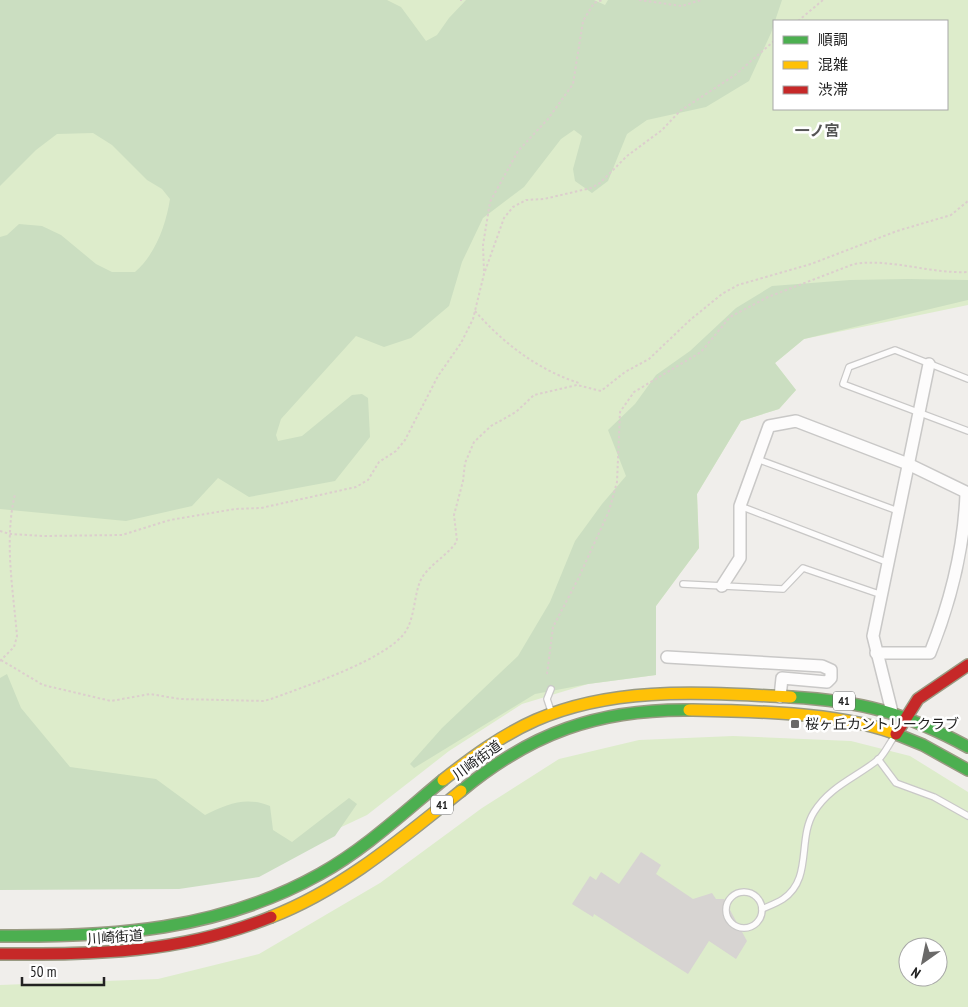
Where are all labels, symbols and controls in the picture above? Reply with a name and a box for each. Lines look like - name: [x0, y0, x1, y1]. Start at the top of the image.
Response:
- legend: [773, 20, 948, 110]
- text: 順調: [818, 30, 848, 49]
- text: 混雑: [818, 55, 848, 74]
- text: 渋滞: [818, 80, 848, 99]
- district label: 一ノ宮: [794, 121, 840, 140]
- road number: 41: [833, 691, 855, 710]
- place label: 桜ヶ丘カントリークラブ: [805, 715, 959, 733]
- marker: 桜ヶ丘カントリークラブ: [789, 718, 801, 730]
- street label: 川崎街道: [449, 736, 505, 784]
- road number: 41: [431, 796, 453, 814]
- street label: 川崎街道: [86, 926, 144, 948]
- north arrow: [898, 937, 948, 987]
- scale bar: [22, 954, 105, 986]
- text: 50 m: [30, 962, 56, 981]
- text: N: [908, 963, 924, 983]

